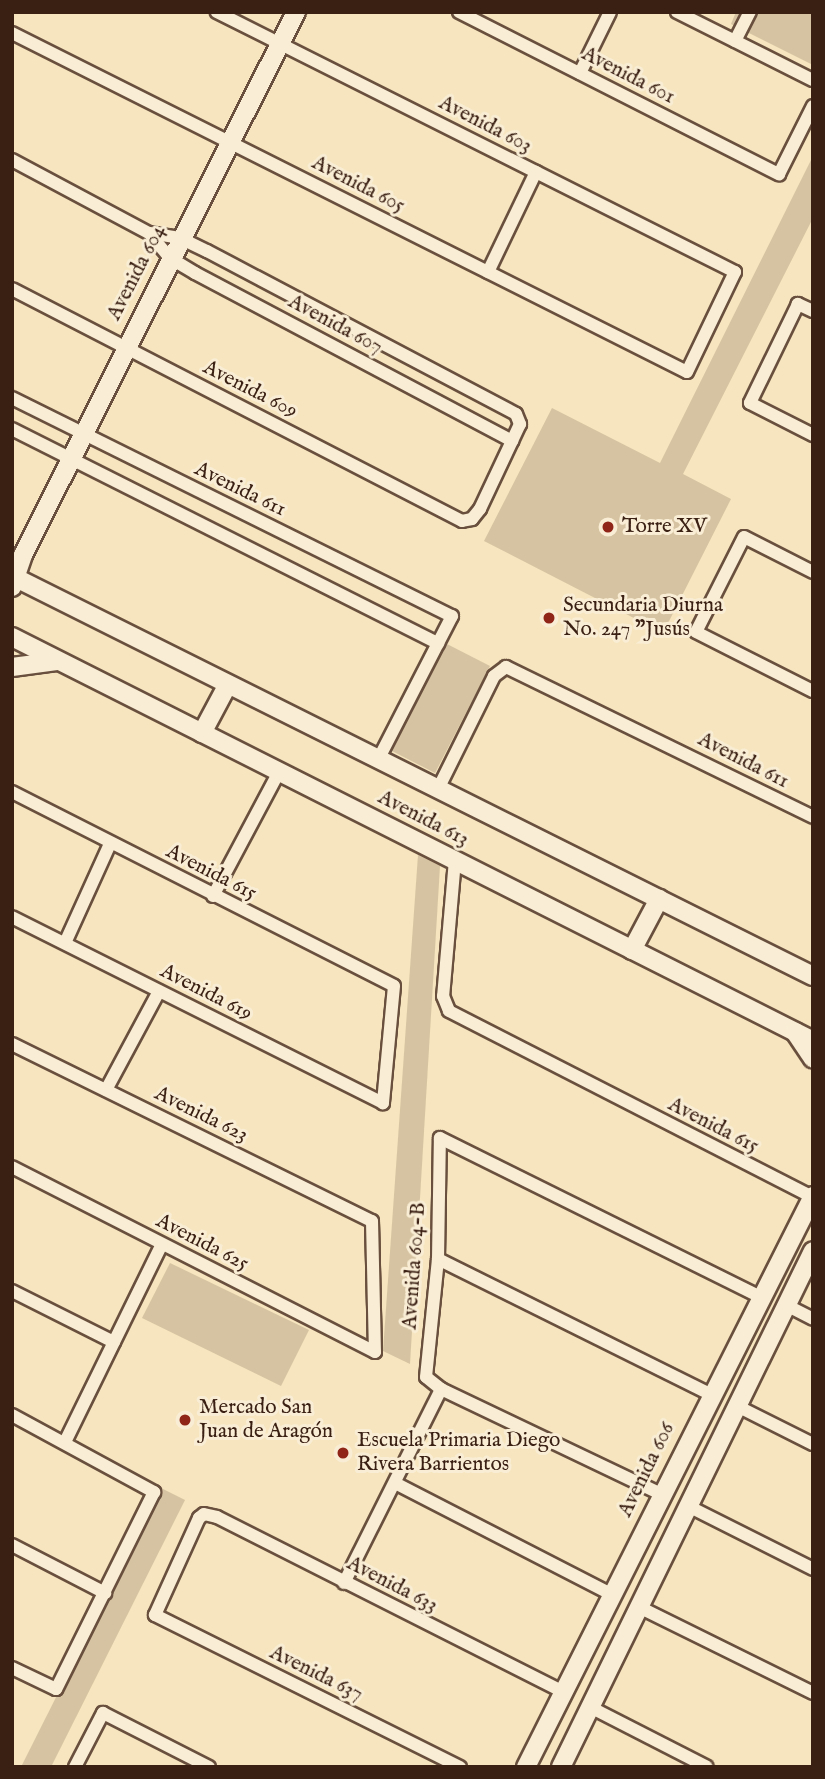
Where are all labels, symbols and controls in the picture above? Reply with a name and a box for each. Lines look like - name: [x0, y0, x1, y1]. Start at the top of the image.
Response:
- street label: Avenida 601: [577, 42, 679, 110]
- street label: Avenida 603: [434, 91, 536, 159]
- street label: Avenida 605: [307, 151, 409, 219]
- street label: Avenida 604: [102, 221, 172, 325]
- street label: Avenida 607: [284, 290, 386, 360]
- street label: Avenida 609: [199, 356, 301, 424]
- street label: Avenida 611: [190, 457, 290, 523]
- place label: Torre XV: [622, 514, 707, 540]
- marker: Torre XV: [600, 519, 616, 535]
- place label: Secundaria Diurna No. 247 "Jusús: [563, 593, 723, 643]
- marker: Secundaria Diurna No. 247 "Jusús: [541, 610, 557, 626]
- street label: Avenida 611: [693, 727, 793, 795]
- street label: Avenida 613: [373, 785, 473, 853]
- street label: Avenida 615: [161, 839, 261, 907]
- street label: Avenida 619: [156, 959, 256, 1027]
- street label: Avenida 623: [150, 1082, 252, 1148]
- street label: Avenida 615: [663, 1092, 763, 1160]
- street label: Avenida 604-B: [398, 1202, 432, 1330]
- street label: Avenida 625: [152, 1209, 252, 1277]
- place label: Mercado San Juan de Aragón: [199, 1395, 333, 1445]
- marker: Mercado San Juan de Aragón: [177, 1412, 193, 1428]
- street label: Avenida 606: [613, 1419, 681, 1521]
- place label: Escuela Primaria Diego Rivera Barrientos: [357, 1428, 560, 1478]
- marker: Escuela Primaria Diego Rivera Barrientos: [335, 1445, 351, 1461]
- street label: Avenida 633: [342, 1551, 442, 1619]
- street label: Avenida 637: [265, 1641, 367, 1707]

